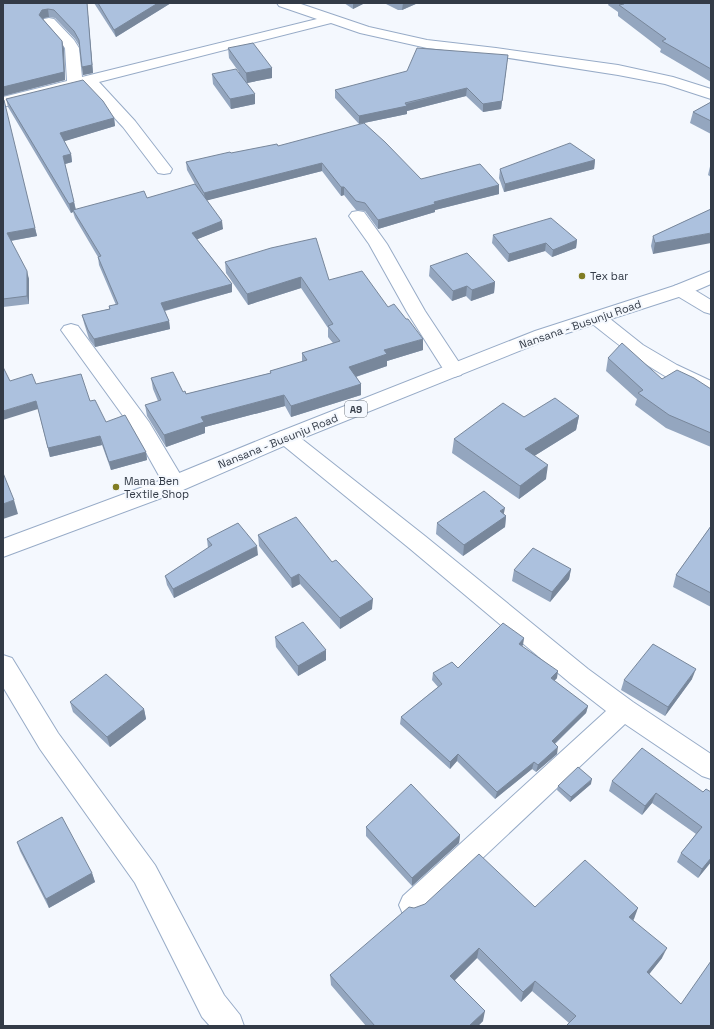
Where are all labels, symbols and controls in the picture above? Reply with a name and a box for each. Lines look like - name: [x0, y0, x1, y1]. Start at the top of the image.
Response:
- place label: Tex bar: [590, 269, 628, 283]
- marker: Tex bar: [577, 271, 587, 281]
- street label: Nansana - Busunju Road: [517, 297, 643, 351]
- road number: A9: [345, 401, 367, 417]
- street label: Nansana - Busunju Road: [216, 411, 340, 471]
- place label: Mama Ben Textile Shop: [124, 474, 189, 501]
- marker: Mama Ben Textile Shop: [111, 482, 121, 492]

